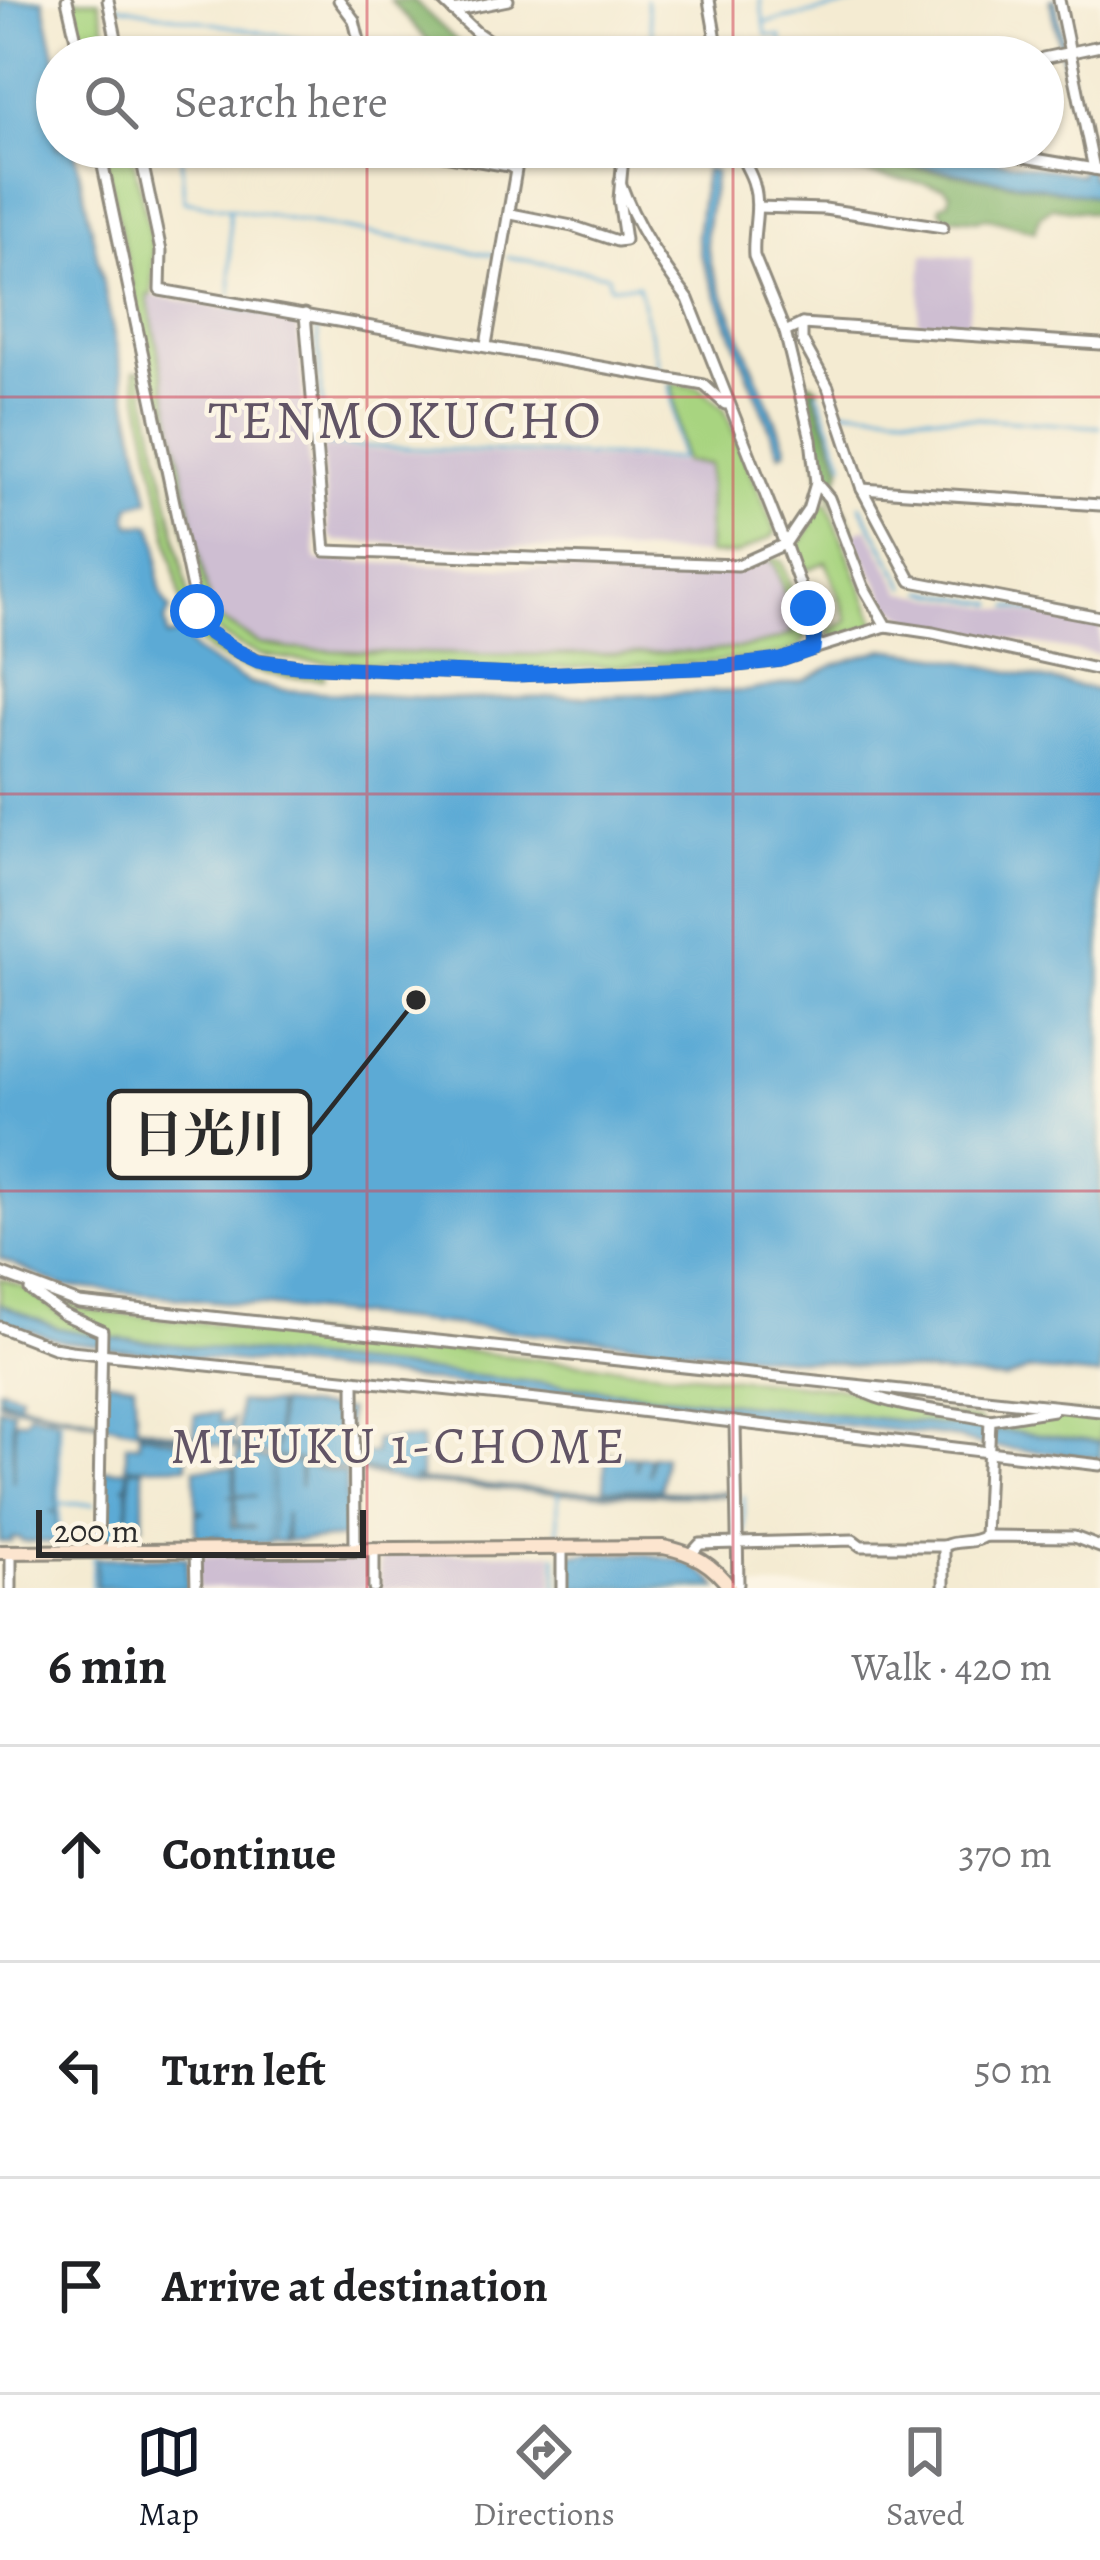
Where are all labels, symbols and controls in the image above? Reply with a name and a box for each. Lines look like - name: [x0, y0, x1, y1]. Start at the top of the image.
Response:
- search box: [36, 36, 1064, 168]
- icon: search: [78, 69, 144, 135]
- text: Search here: [174, 71, 388, 133]
- district label: TENMOKUCHO: [208, 383, 604, 457]
- route end: [781, 581, 835, 635]
- route start: [170, 584, 224, 638]
- callout: 日光川: [109, 1091, 310, 1178]
- text: 日光川: [132, 1100, 286, 1170]
- district label: MIFUKU 1-CHOME: [170, 1411, 628, 1481]
- scale bar: [36, 1504, 366, 1557]
- text: 200 m: [54, 1508, 139, 1553]
- text: 6 min: [48, 1631, 167, 1701]
- text: Walk · 420 m: [851, 1640, 1052, 1693]
- icon: ahead: [48, 1821, 114, 1887]
- text: Continue: [162, 1823, 336, 1885]
- text: 370 m: [958, 1827, 1052, 1880]
- icon: left: [48, 2037, 114, 2103]
- text: Turn left: [162, 2039, 326, 2101]
- text: 50 m: [974, 2043, 1052, 2096]
- icon: arrive: [48, 2253, 114, 2319]
- text: Arrive at destination: [162, 2255, 548, 2317]
- tab: Map: [136, 2419, 202, 2536]
- tab: Directions: [473, 2419, 615, 2536]
- tab: Saved: [886, 2419, 964, 2536]

